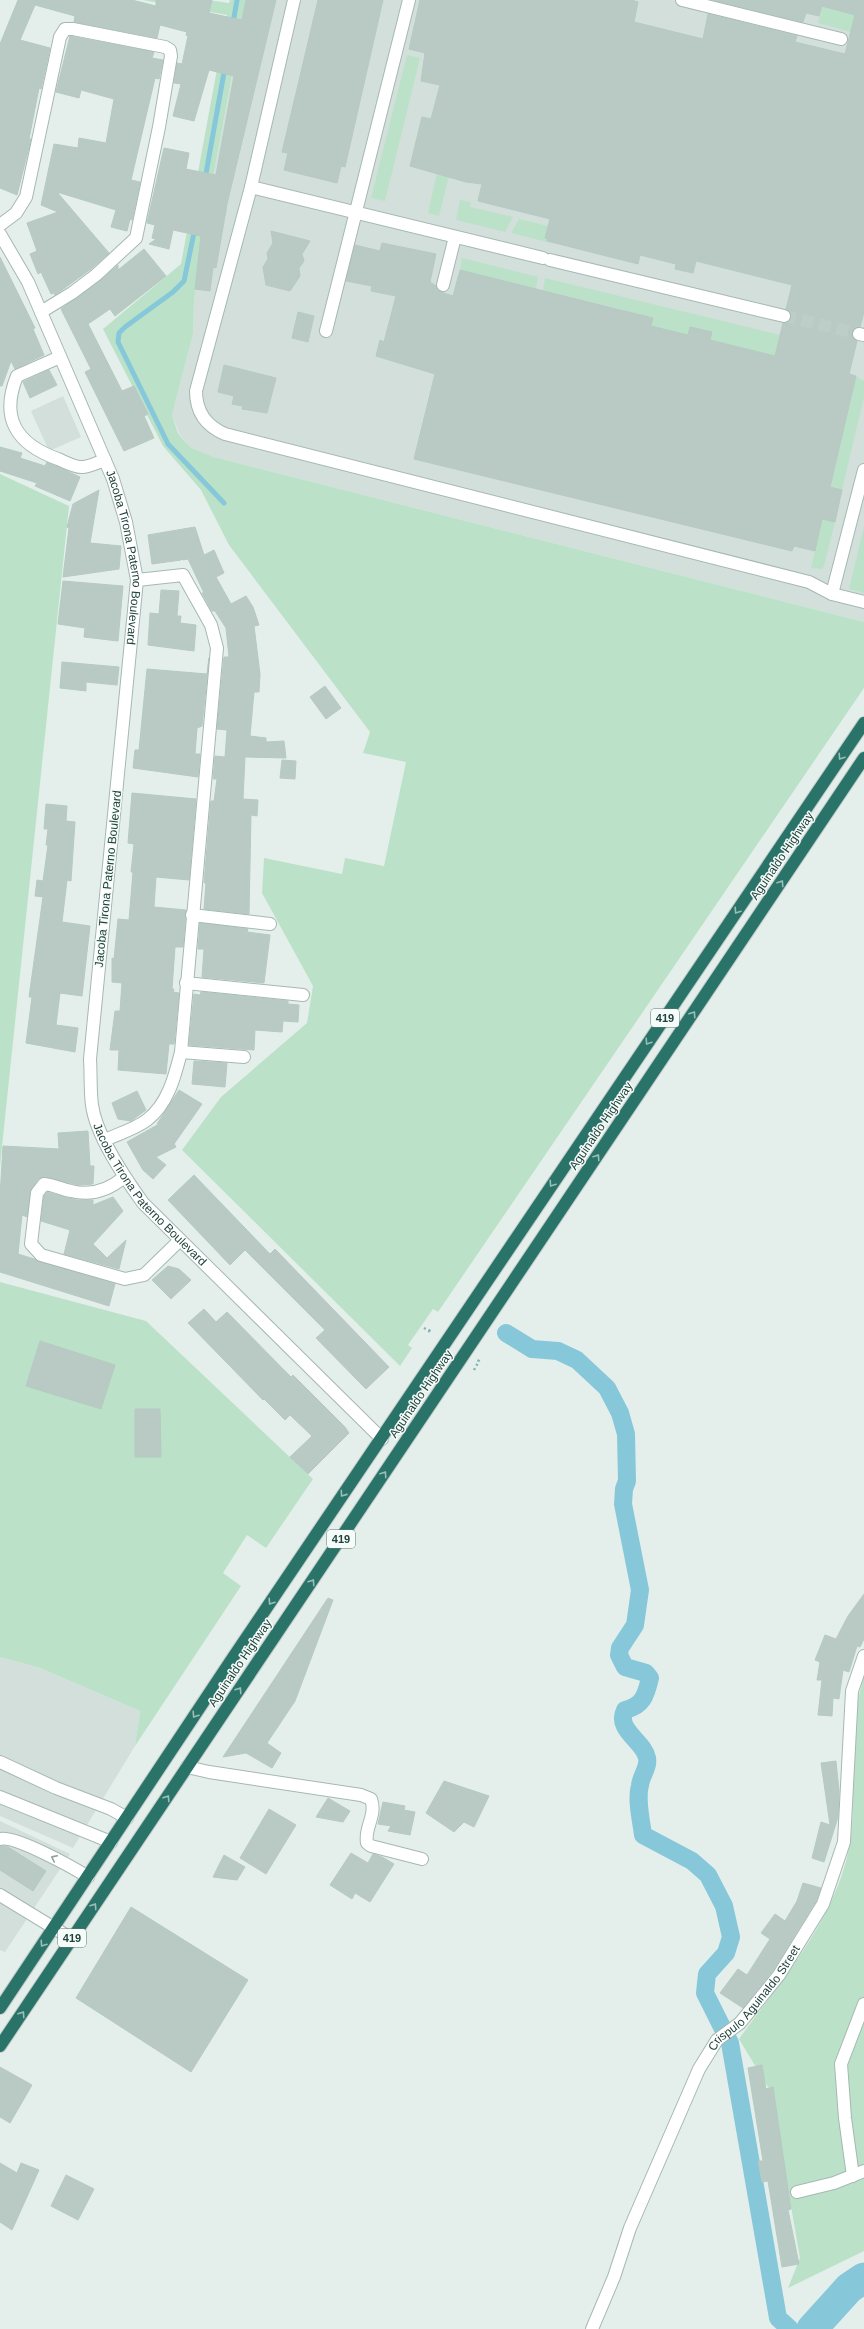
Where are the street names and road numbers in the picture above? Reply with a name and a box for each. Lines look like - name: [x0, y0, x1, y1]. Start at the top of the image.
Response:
- street label: Jacoba Tirona Paterno Boulevard: [103, 468, 144, 646]
- street label: Jacoba Tirona Paterno Boulevard: [92, 790, 124, 968]
- street label: Aguinaldo Highway: [747, 810, 817, 902]
- road number: 419: [651, 1009, 679, 1027]
- street label: Aguinaldo Highway: [566, 1080, 636, 1172]
- street label: Jacoba Tirona Paterno Boulevard: [90, 1121, 209, 1269]
- street label: Aguinaldo Highway: [386, 1348, 456, 1440]
- road number: 419: [327, 1530, 355, 1548]
- street label: Aguinaldo Highway: [205, 1617, 275, 1709]
- road number: 419: [58, 1929, 86, 1947]
- street label: Crispulo Aguinaldo Street: [705, 1942, 803, 2053]

